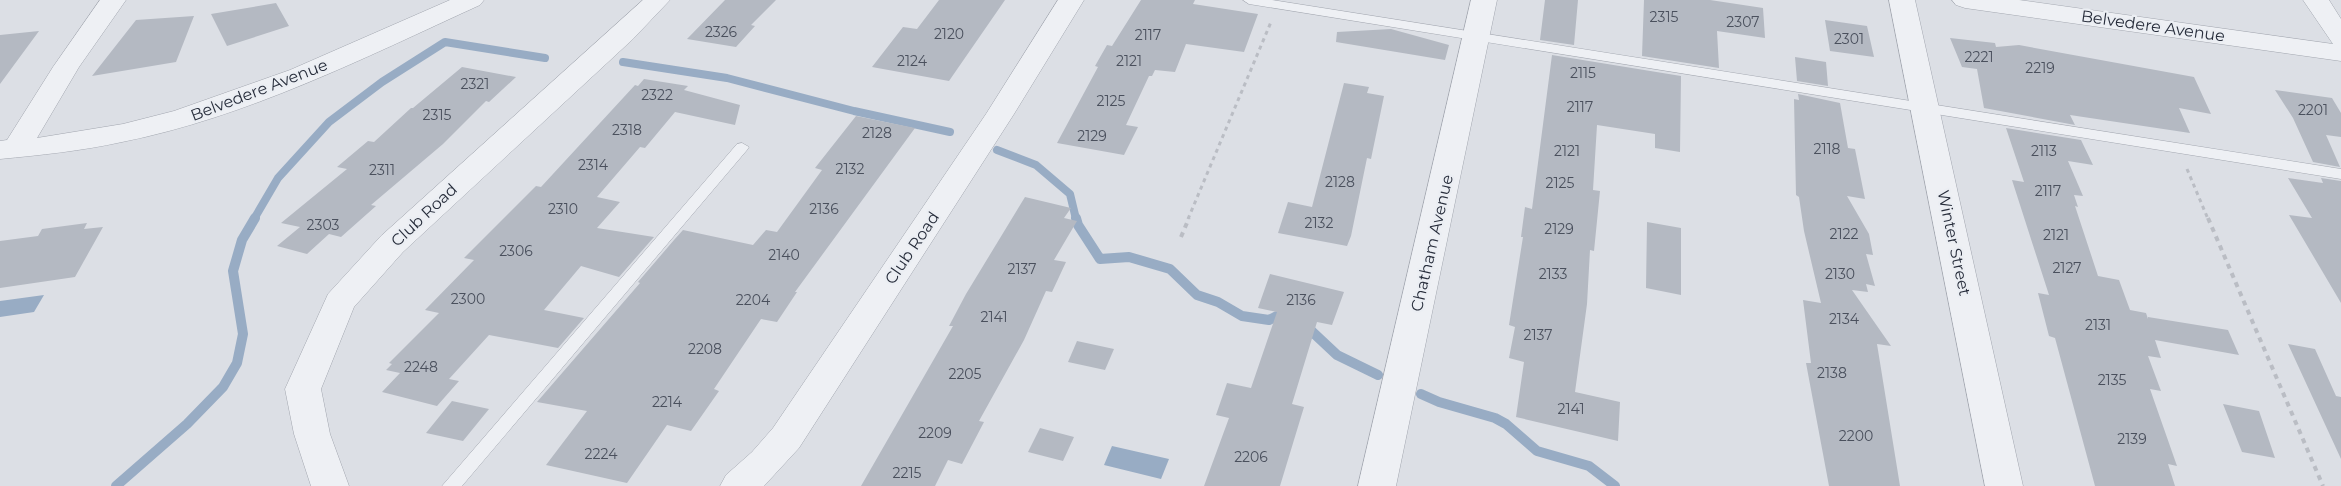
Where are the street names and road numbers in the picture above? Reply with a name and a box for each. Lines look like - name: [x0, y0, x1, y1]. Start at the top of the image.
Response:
- street label: Belvedere Avenue: [2080, 6, 2226, 46]
- street label: Belvedere Avenue: [188, 55, 330, 125]
- street label: Chatham Avenue: [1407, 173, 1457, 313]
- street label: Club Road: [387, 180, 461, 250]
- street label: Winter Street: [1934, 188, 1975, 298]
- street label: Club Road: [881, 208, 943, 288]

